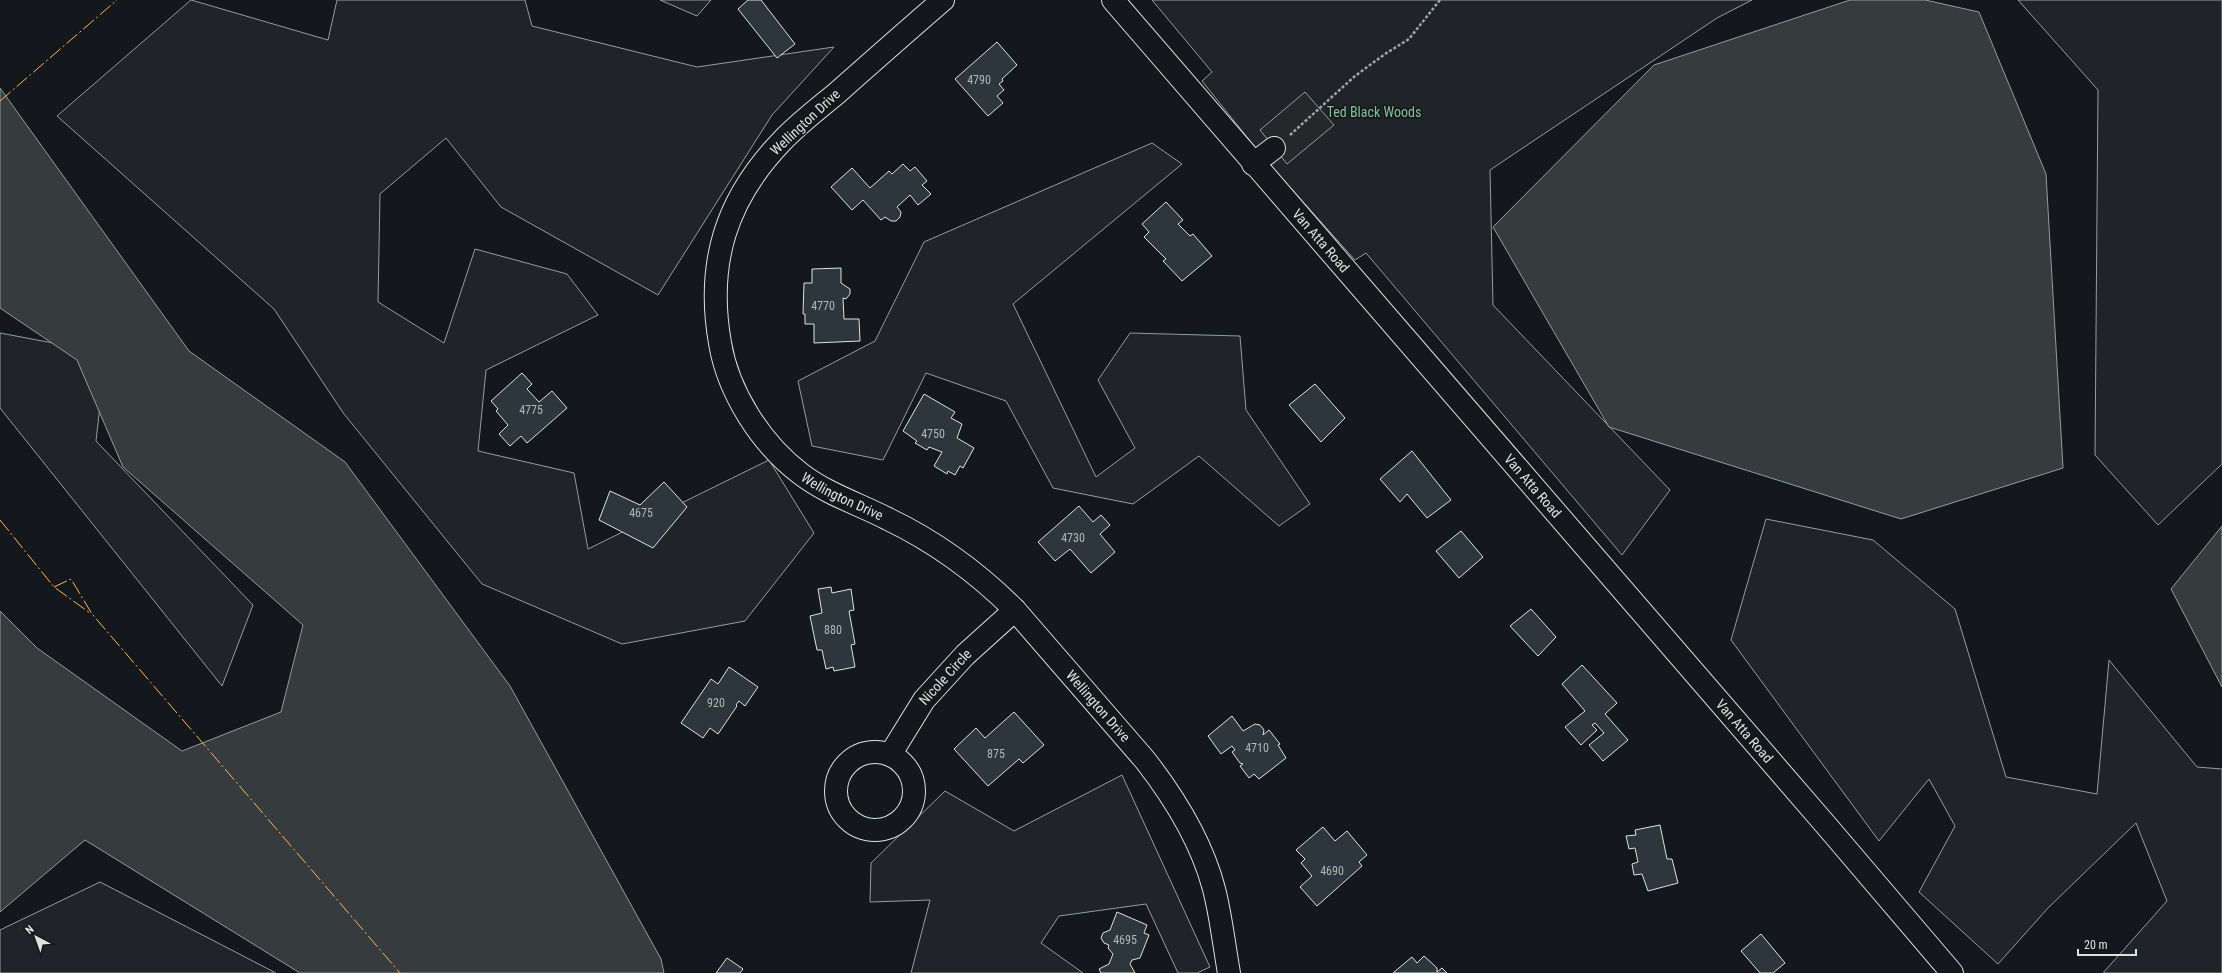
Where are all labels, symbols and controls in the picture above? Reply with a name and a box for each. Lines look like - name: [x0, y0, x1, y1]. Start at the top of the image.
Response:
- house number: 4790: [967, 73, 991, 87]
- street label: Wellington Drive: [767, 85, 843, 158]
- park label: Ted Black Woods: [1327, 104, 1421, 120]
- street label: Van Atta Road: [1289, 206, 1353, 276]
- house number: 4770: [811, 299, 835, 313]
- house number: 4775: [519, 403, 543, 417]
- house number: 4750: [921, 427, 945, 441]
- street label: Van Atta Road: [1501, 451, 1565, 521]
- street label: Wellington Drive: [798, 469, 886, 524]
- house number: 4675: [629, 506, 653, 520]
- house number: 4730: [1061, 531, 1085, 545]
- house number: 880: [824, 623, 842, 637]
- street label: Nicole Circle: [916, 645, 975, 708]
- street label: Wellington Drive: [1063, 667, 1134, 745]
- house number: 920: [707, 696, 725, 710]
- street label: Van Atta Road: [1713, 696, 1776, 766]
- house number: 4710: [1245, 741, 1269, 755]
- house number: 875: [987, 747, 1005, 761]
- house number: 4690: [1320, 864, 1344, 878]
- north arrow: [16, 917, 56, 957]
- text: N: [23, 923, 37, 937]
- scale bar: [2078, 931, 2136, 957]
- house number: 4695: [1113, 933, 1137, 947]
- text: 20 m: [2084, 938, 2108, 952]

